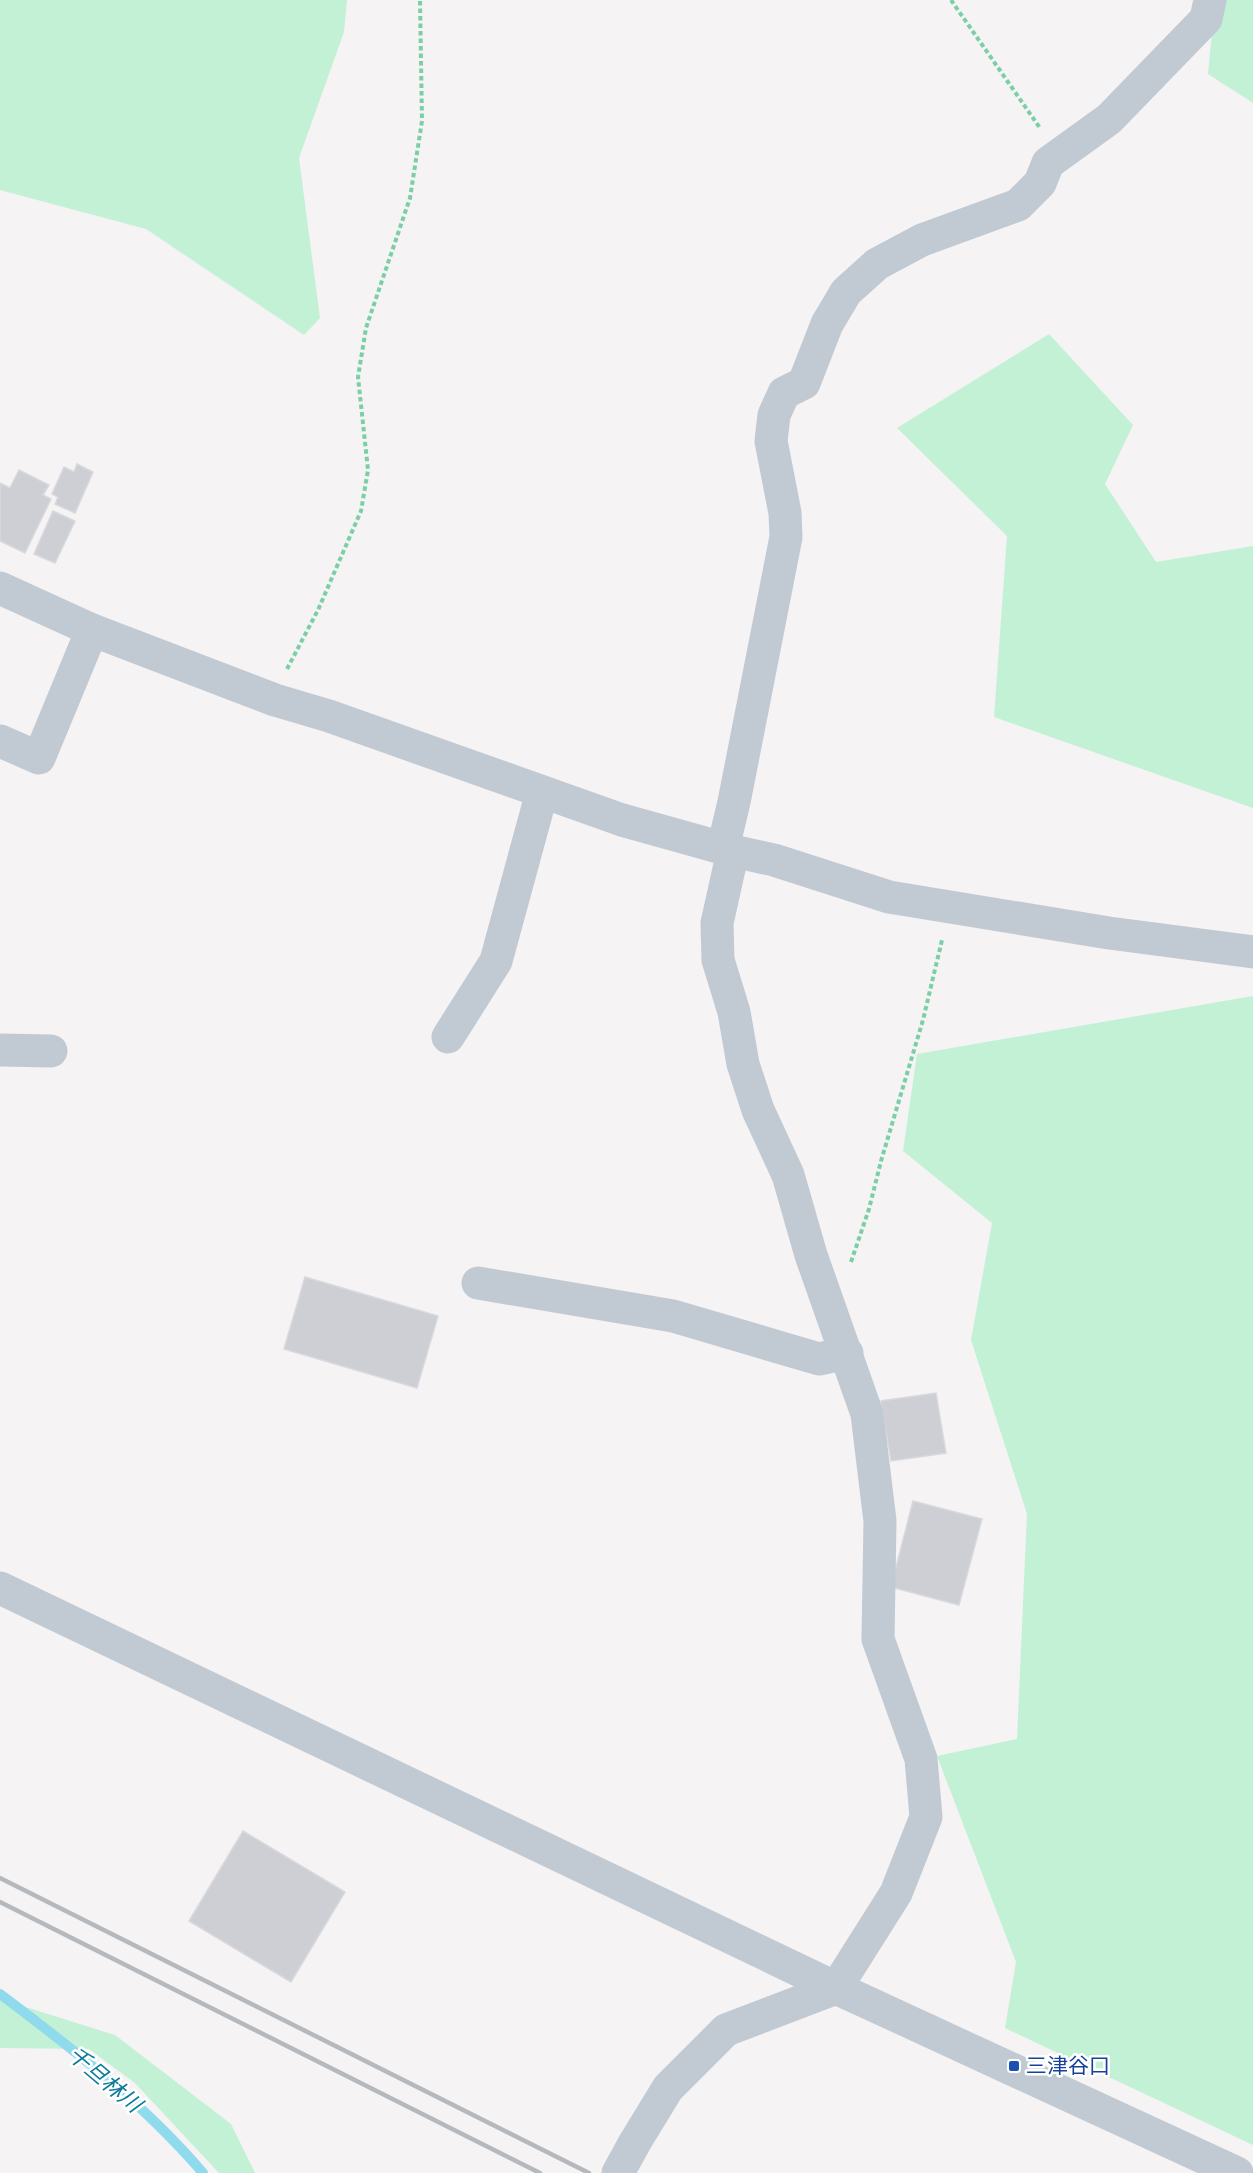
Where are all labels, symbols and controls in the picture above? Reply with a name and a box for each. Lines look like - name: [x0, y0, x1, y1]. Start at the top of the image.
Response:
- water label: 千旦林川: [62, 2041, 149, 2119]
- place label: 三津谷口: [1026, 2053, 1110, 2079]
- marker: 三津谷口: [1007, 2059, 1021, 2073]

